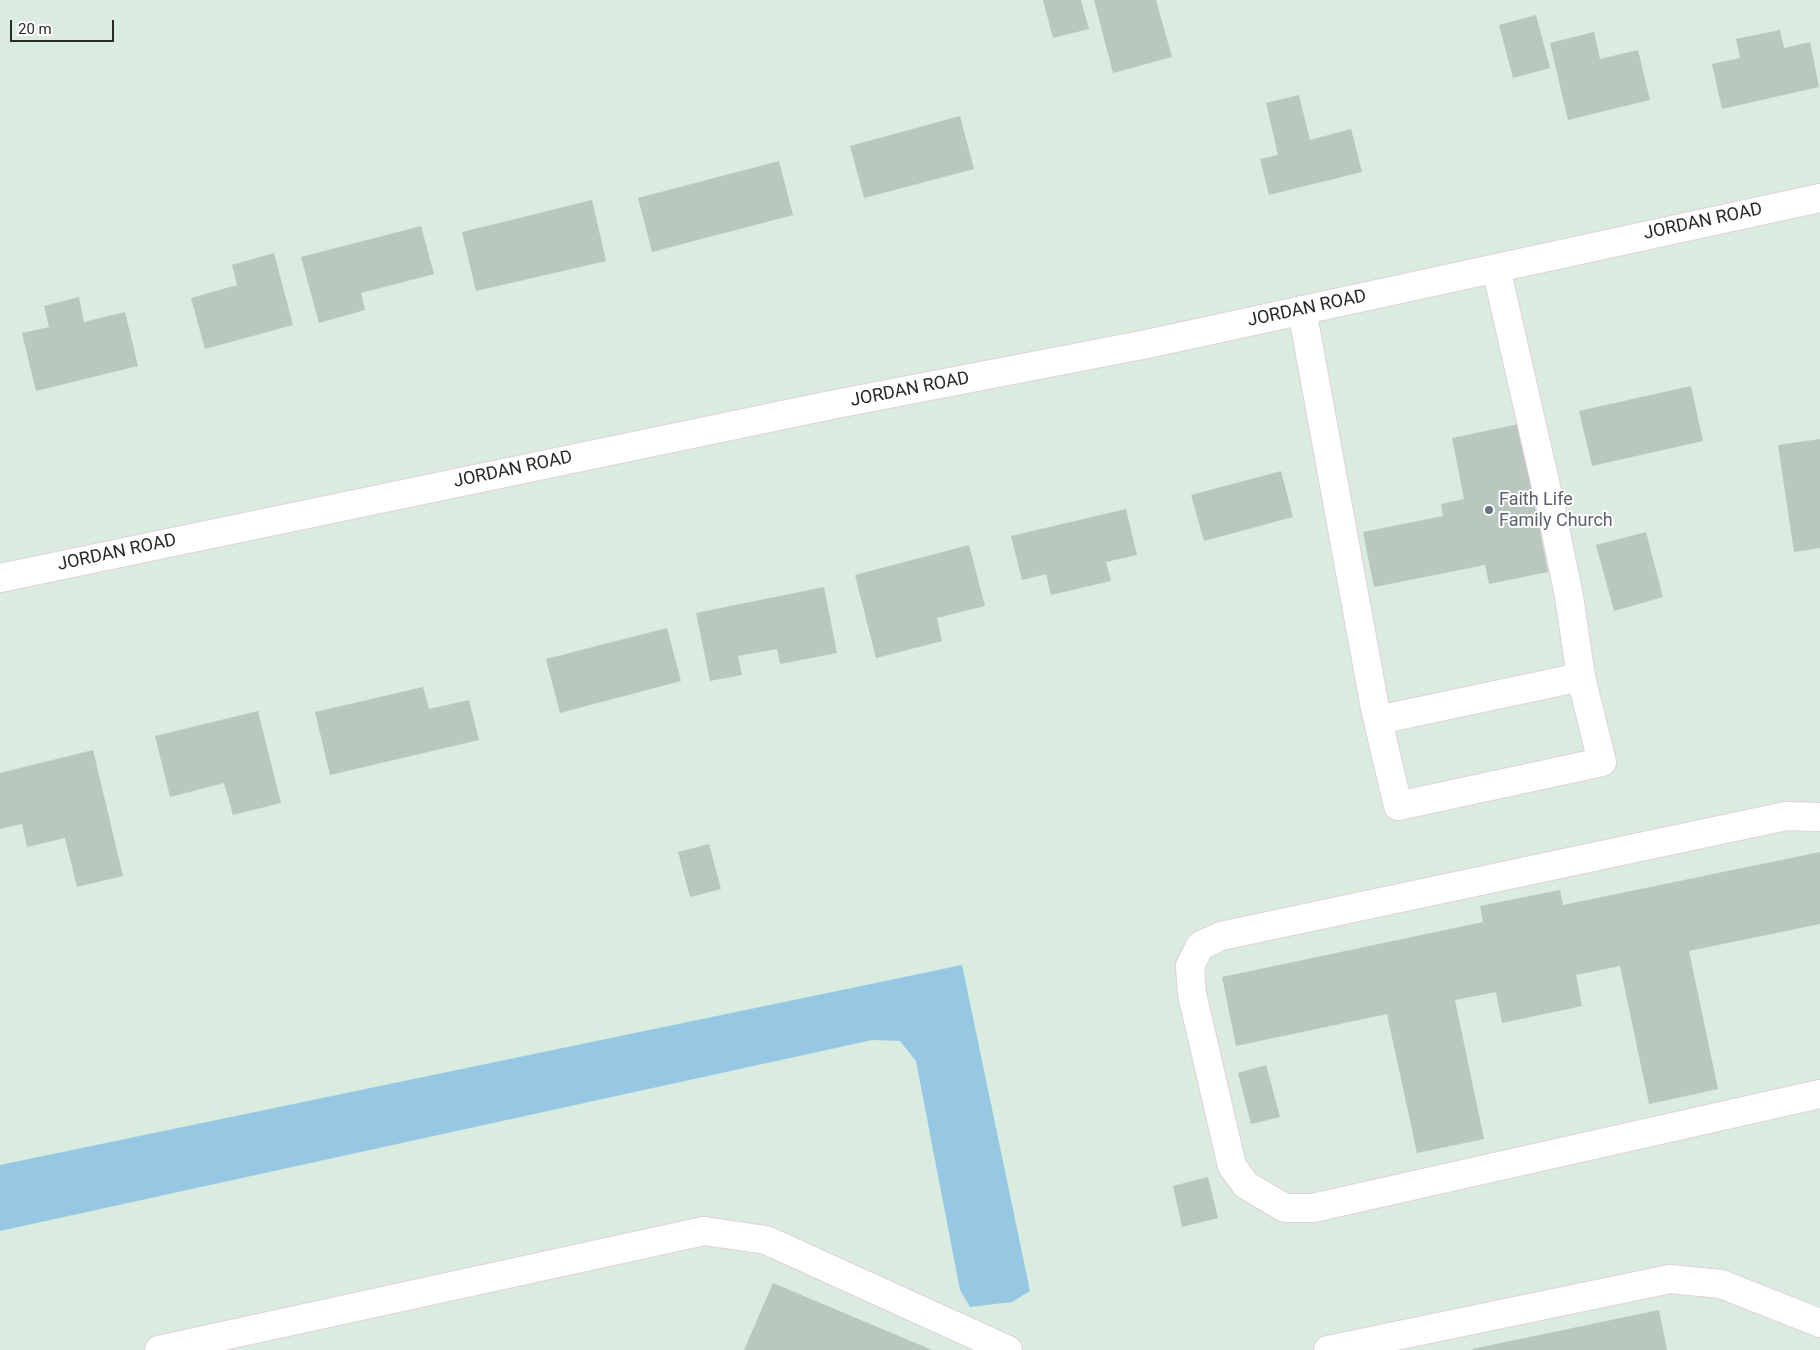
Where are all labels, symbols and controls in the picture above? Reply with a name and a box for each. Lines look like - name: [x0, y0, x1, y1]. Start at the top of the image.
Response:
- scale bar: [12, 10, 116, 42]
- text: 20 m: [18, 20, 52, 38]
- street label: JORDAN ROAD: [1642, 199, 1764, 245]
- street label: JORDAN ROAD: [1246, 286, 1368, 332]
- street label: JORDAN ROAD: [849, 368, 971, 412]
- street label: JORDAN ROAD: [452, 447, 574, 493]
- place label: Faith Life Family Church: [1499, 489, 1613, 532]
- marker: Faith Life Family Church: [1483, 504, 1495, 516]
- street label: JORDAN ROAD: [56, 530, 178, 576]

